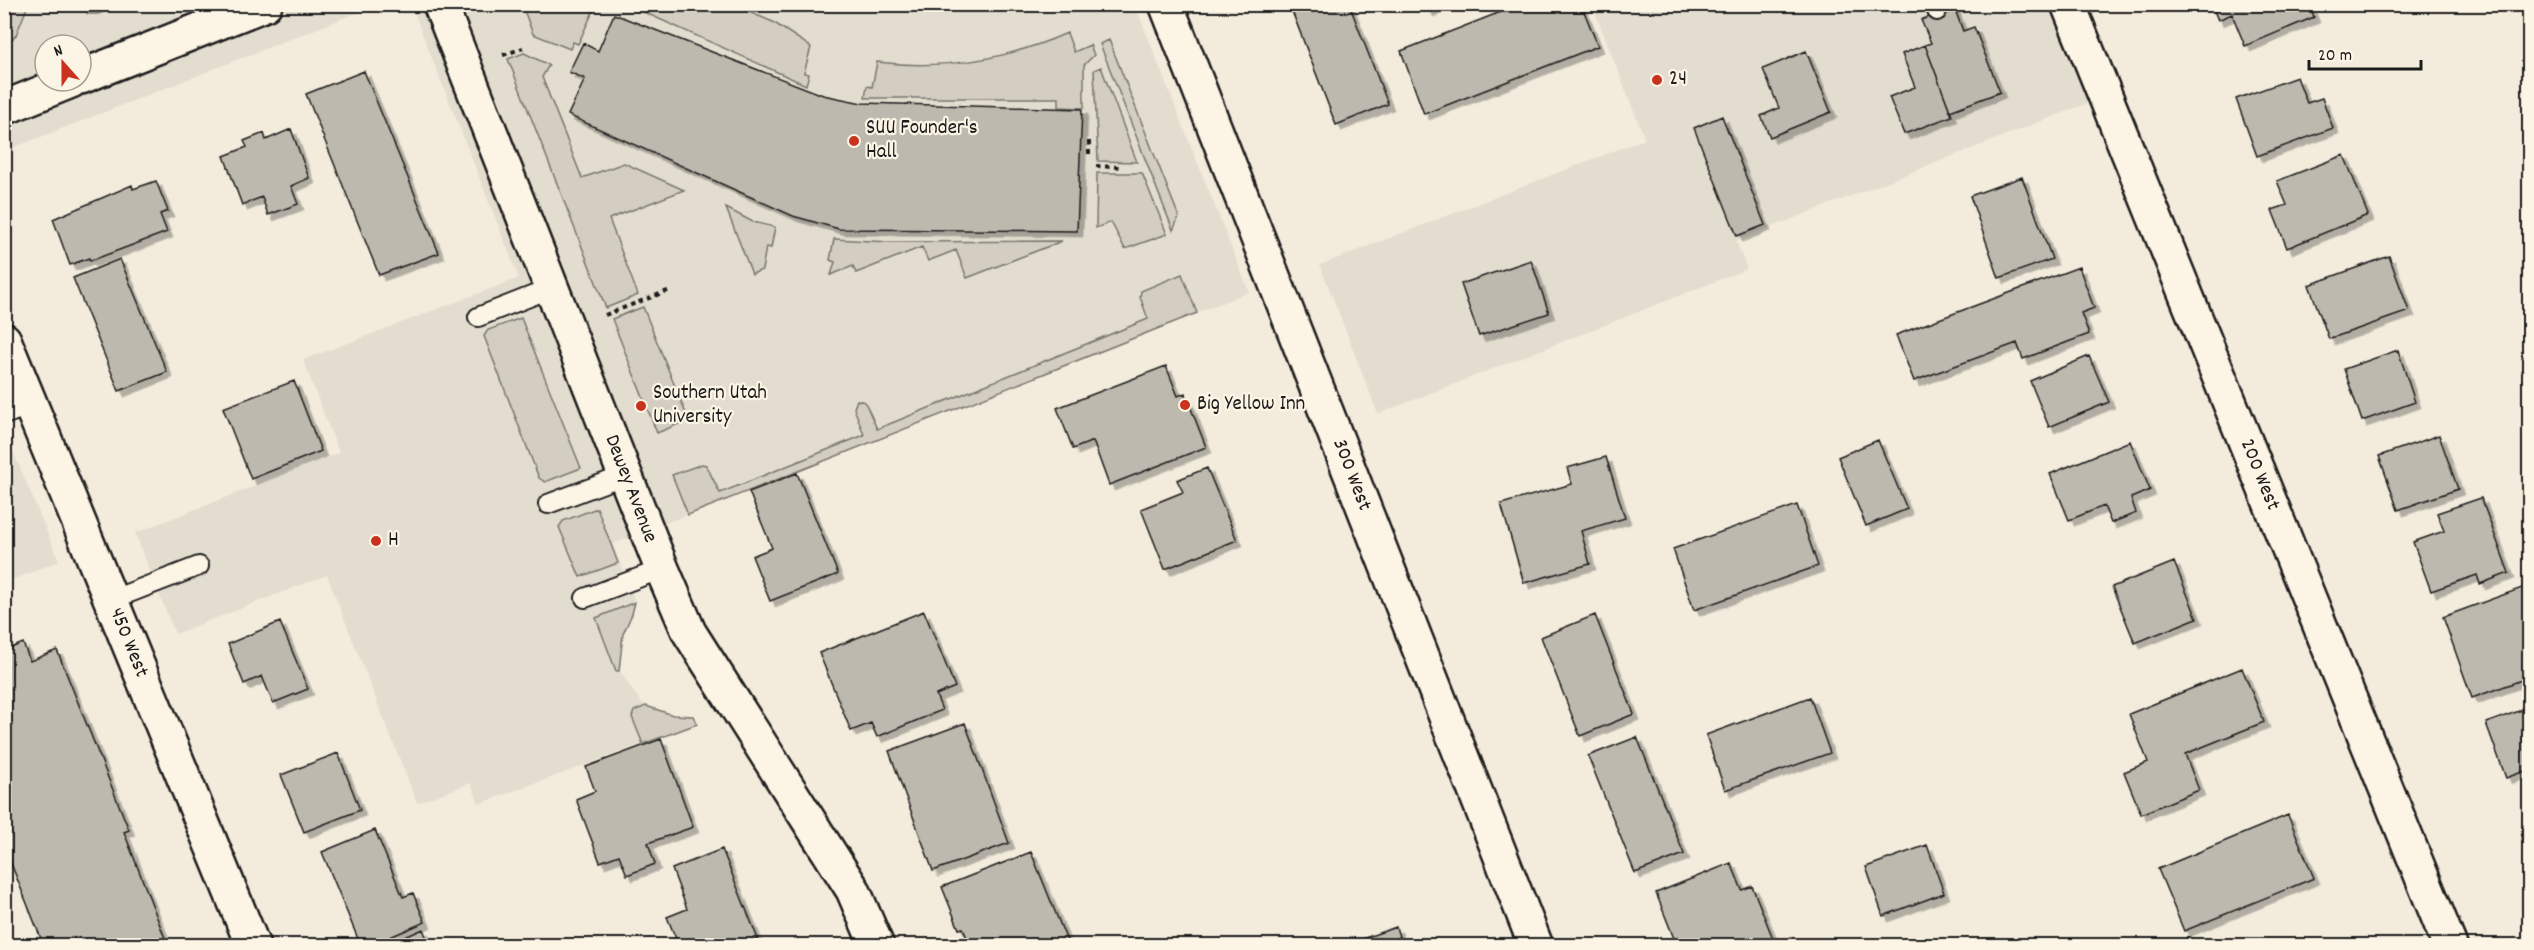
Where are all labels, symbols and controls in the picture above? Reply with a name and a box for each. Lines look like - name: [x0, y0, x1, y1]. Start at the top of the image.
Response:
- north arrow: [33, 33, 93, 93]
- scale bar: [2309, 33, 2422, 71]
- text: N: [51, 39, 66, 63]
- text: 20 m: [2318, 44, 2352, 69]
- place label: 24: [1669, 65, 1687, 95]
- marker: 24: [1650, 73, 1664, 87]
- place label: SUU Founder's Hall: [866, 114, 978, 168]
- marker: SUU Founder's Hall: [847, 134, 861, 148]
- place label: Southern Utah University: [653, 379, 767, 433]
- place label: Big Yellow Inn: [1197, 390, 1305, 420]
- marker: Big Yellow Inn: [1178, 398, 1192, 412]
- marker: Southern Utah University: [634, 399, 648, 413]
- street label: Dewey Avenue: [596, 431, 664, 547]
- street label: 300 West: [1324, 435, 1379, 516]
- street label: 200 West: [2231, 435, 2287, 516]
- place label: H: [388, 526, 399, 556]
- marker: H: [369, 534, 383, 548]
- street label: 450 West: [100, 604, 156, 682]

